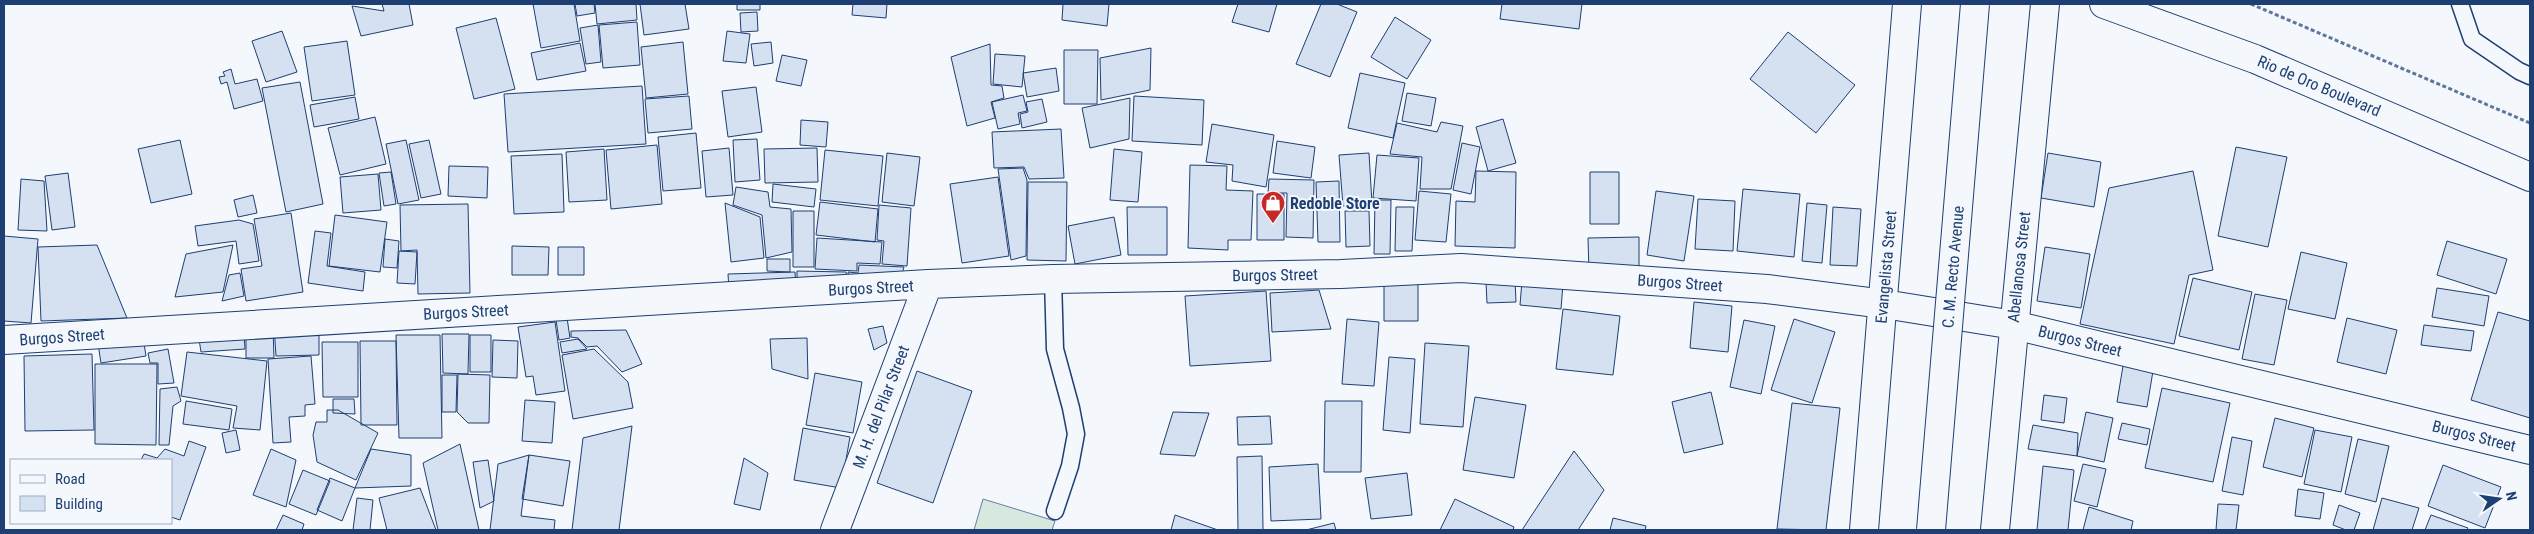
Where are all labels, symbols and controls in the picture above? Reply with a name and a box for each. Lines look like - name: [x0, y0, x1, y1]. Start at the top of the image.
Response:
- street label: Rio de Oro Boulevard: [2255, 52, 2383, 120]
- shop icon: Redoble Store: [1260, 190, 1286, 224]
- place label: Redoble Store: [1290, 194, 1380, 213]
- street label: C. M. Recto Avenue: [1938, 205, 1968, 329]
- street label: Evangelista Street: [1872, 209, 1900, 324]
- street label: Abellanosa Street: [2004, 210, 2034, 323]
- street label: Burgos Street: [1232, 265, 1318, 285]
- street label: Burgos Street: [1637, 271, 1724, 295]
- street label: Burgos Street: [828, 276, 914, 300]
- street label: Burgos Street: [423, 300, 509, 324]
- street label: Burgos Street: [2036, 321, 2124, 361]
- street label: Burgos Street: [19, 325, 106, 349]
- street label: M. H. del Pilar Street: [849, 342, 913, 471]
- street label: Burgos Street: [2430, 416, 2518, 456]
- legend: [10, 459, 172, 524]
- text: Road: [55, 470, 85, 488]
- north arrow: [2474, 474, 2524, 524]
- text: N: [2503, 490, 2520, 502]
- text: Building: [55, 495, 103, 513]

